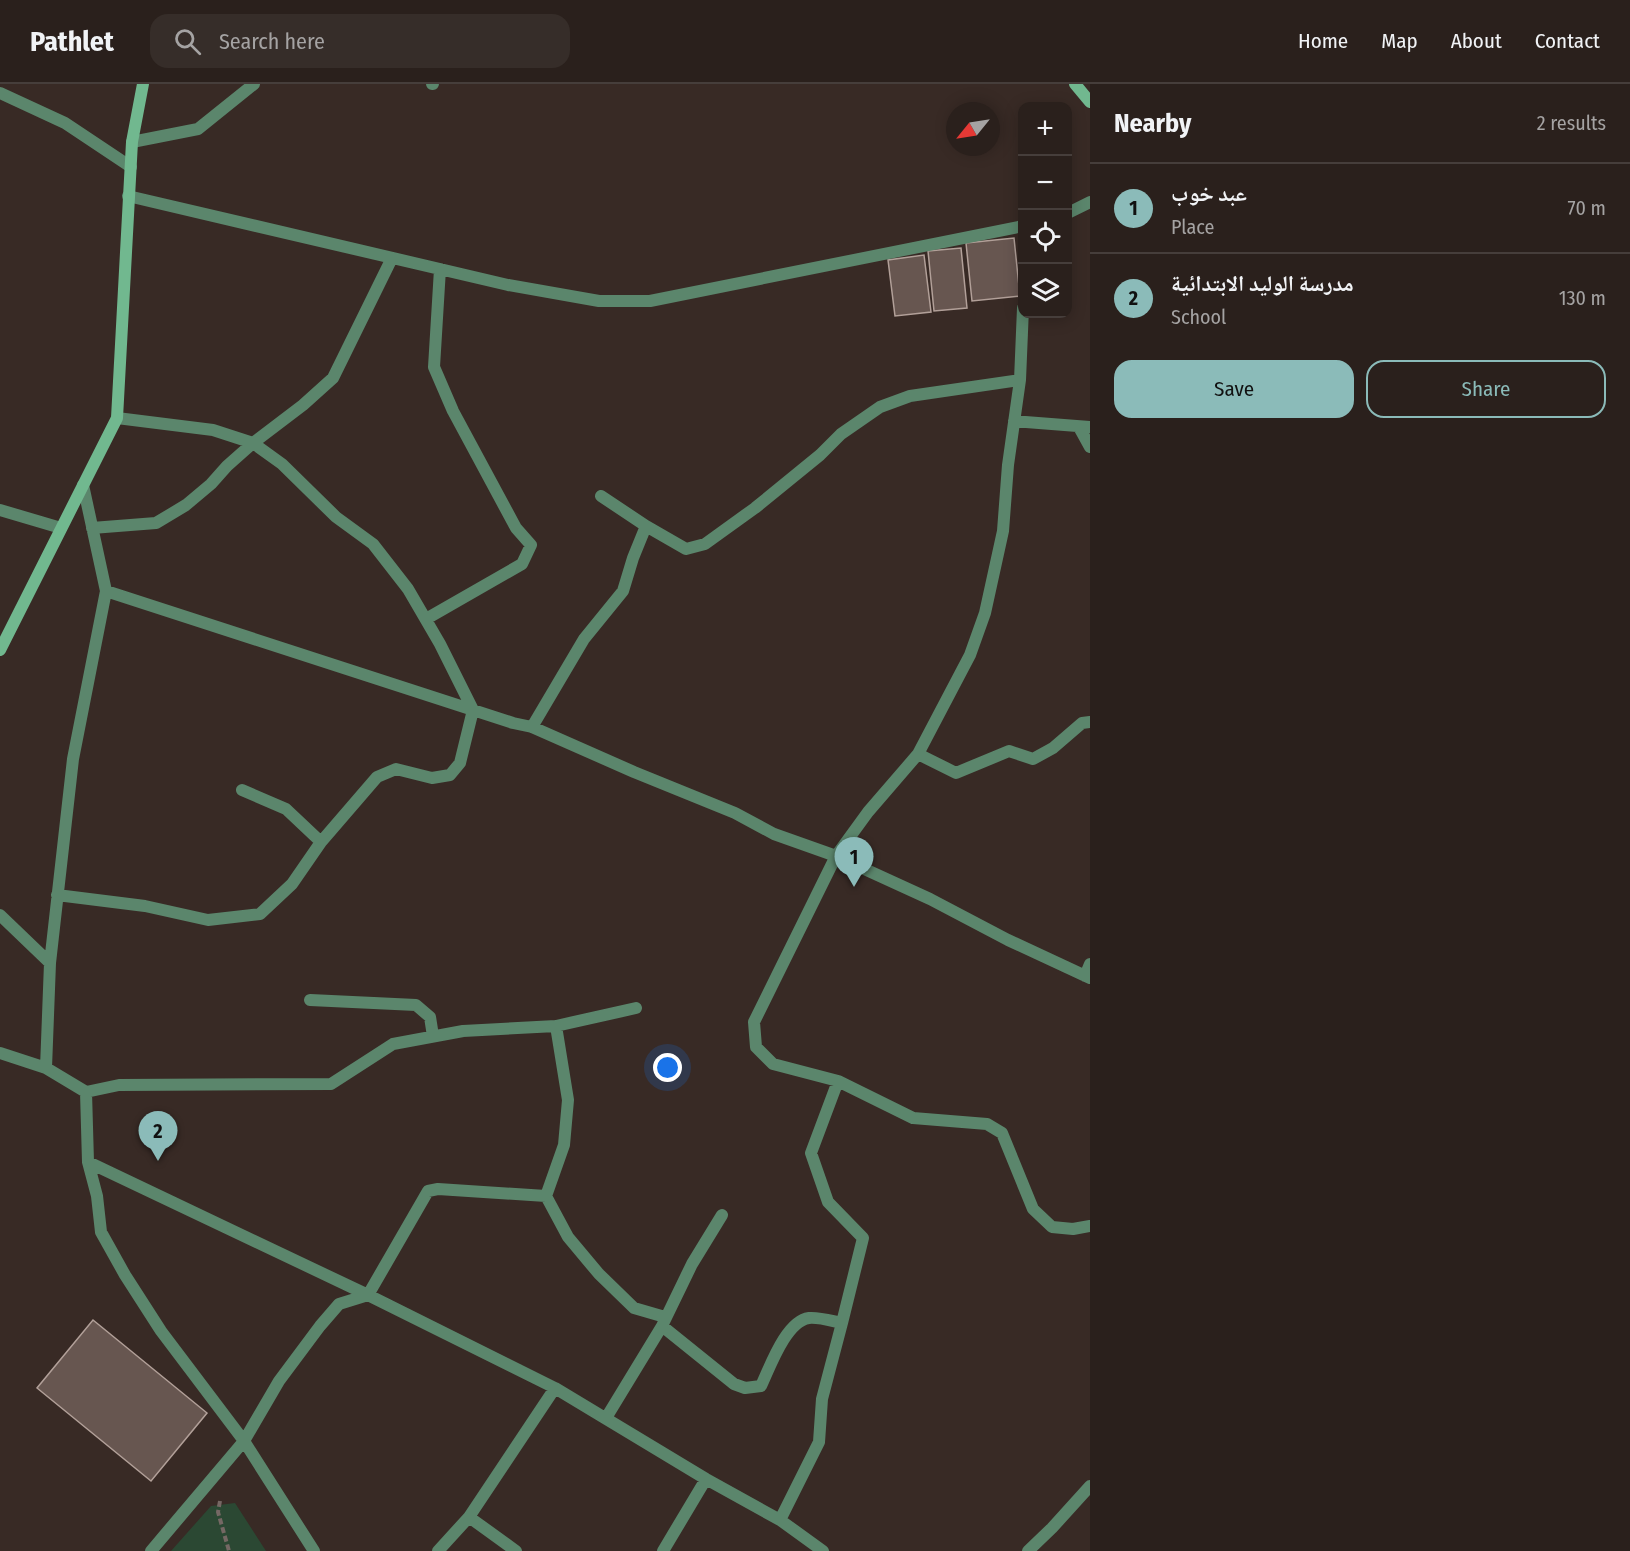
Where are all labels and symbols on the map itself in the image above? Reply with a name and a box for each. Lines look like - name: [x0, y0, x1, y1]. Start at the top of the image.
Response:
- north arrow: [946, 102, 1000, 156]
- pin: 1: [834, 838, 874, 887]
- your location: [653, 1053, 682, 1082]
- pin: 2: [138, 1112, 178, 1161]

